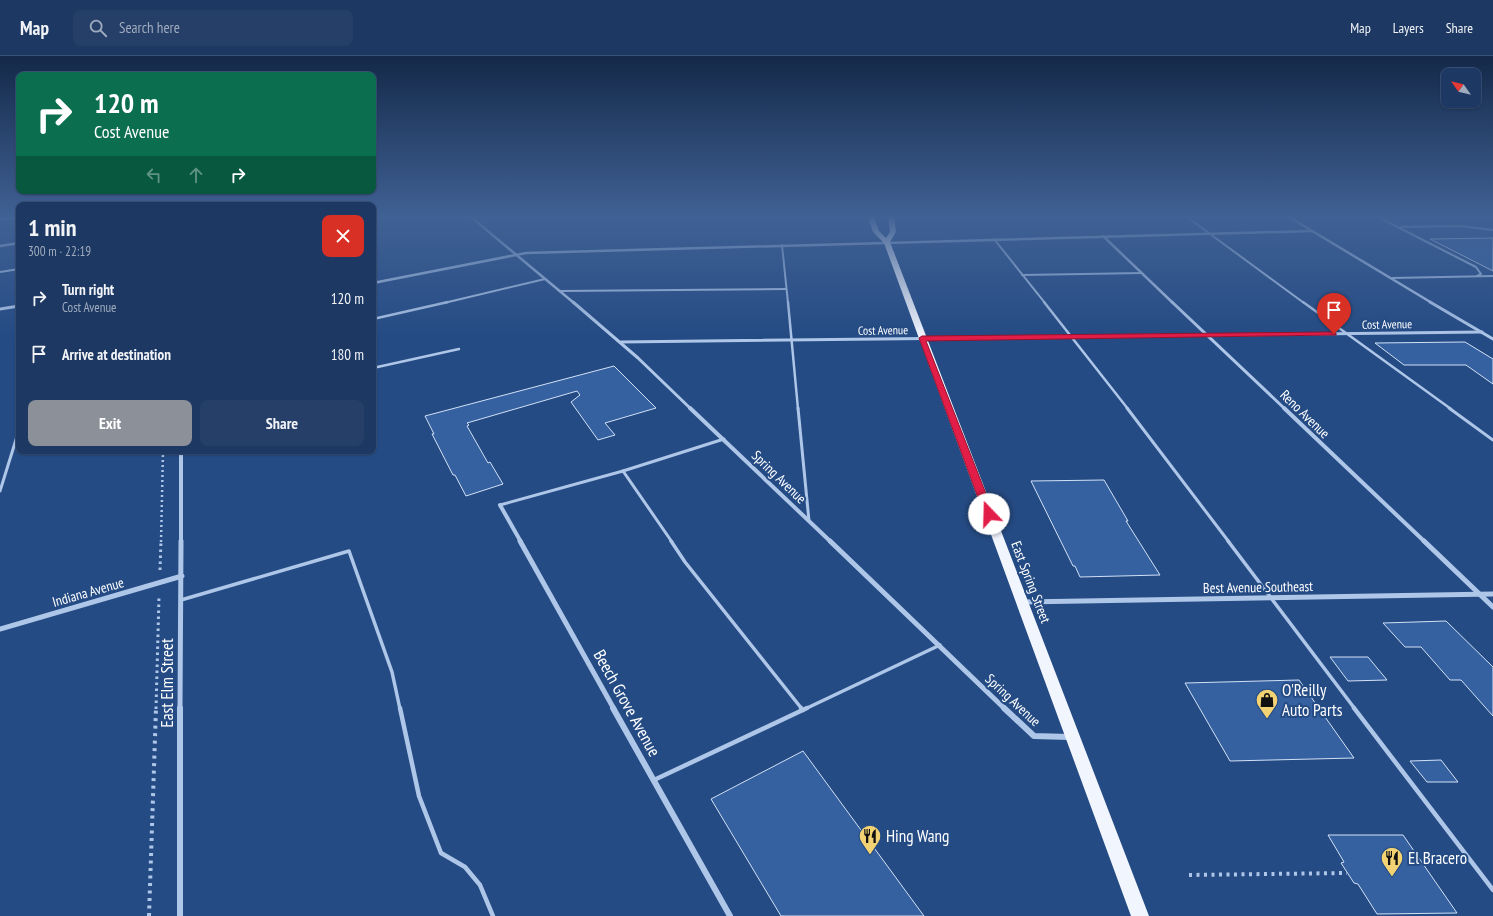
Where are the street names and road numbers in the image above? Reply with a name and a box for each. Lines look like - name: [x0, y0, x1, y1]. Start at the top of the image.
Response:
- street label: Cost Avenue: [1362, 316, 1412, 332]
- street label: Cost Avenue: [858, 322, 908, 338]
- street label: Reno Avenue: [1276, 386, 1334, 442]
- street label: Spring Avenue: [748, 447, 810, 508]
- street label: East Spring Street: [1007, 539, 1055, 626]
- street label: Indiana Avenue: [50, 573, 126, 611]
- street label: Best Avenue Southeast: [1203, 577, 1313, 597]
- street label: East Elm Street: [156, 638, 178, 728]
- street label: Beech Grove Avenue: [589, 646, 665, 760]
- street label: Spring Avenue: [982, 670, 1045, 730]

